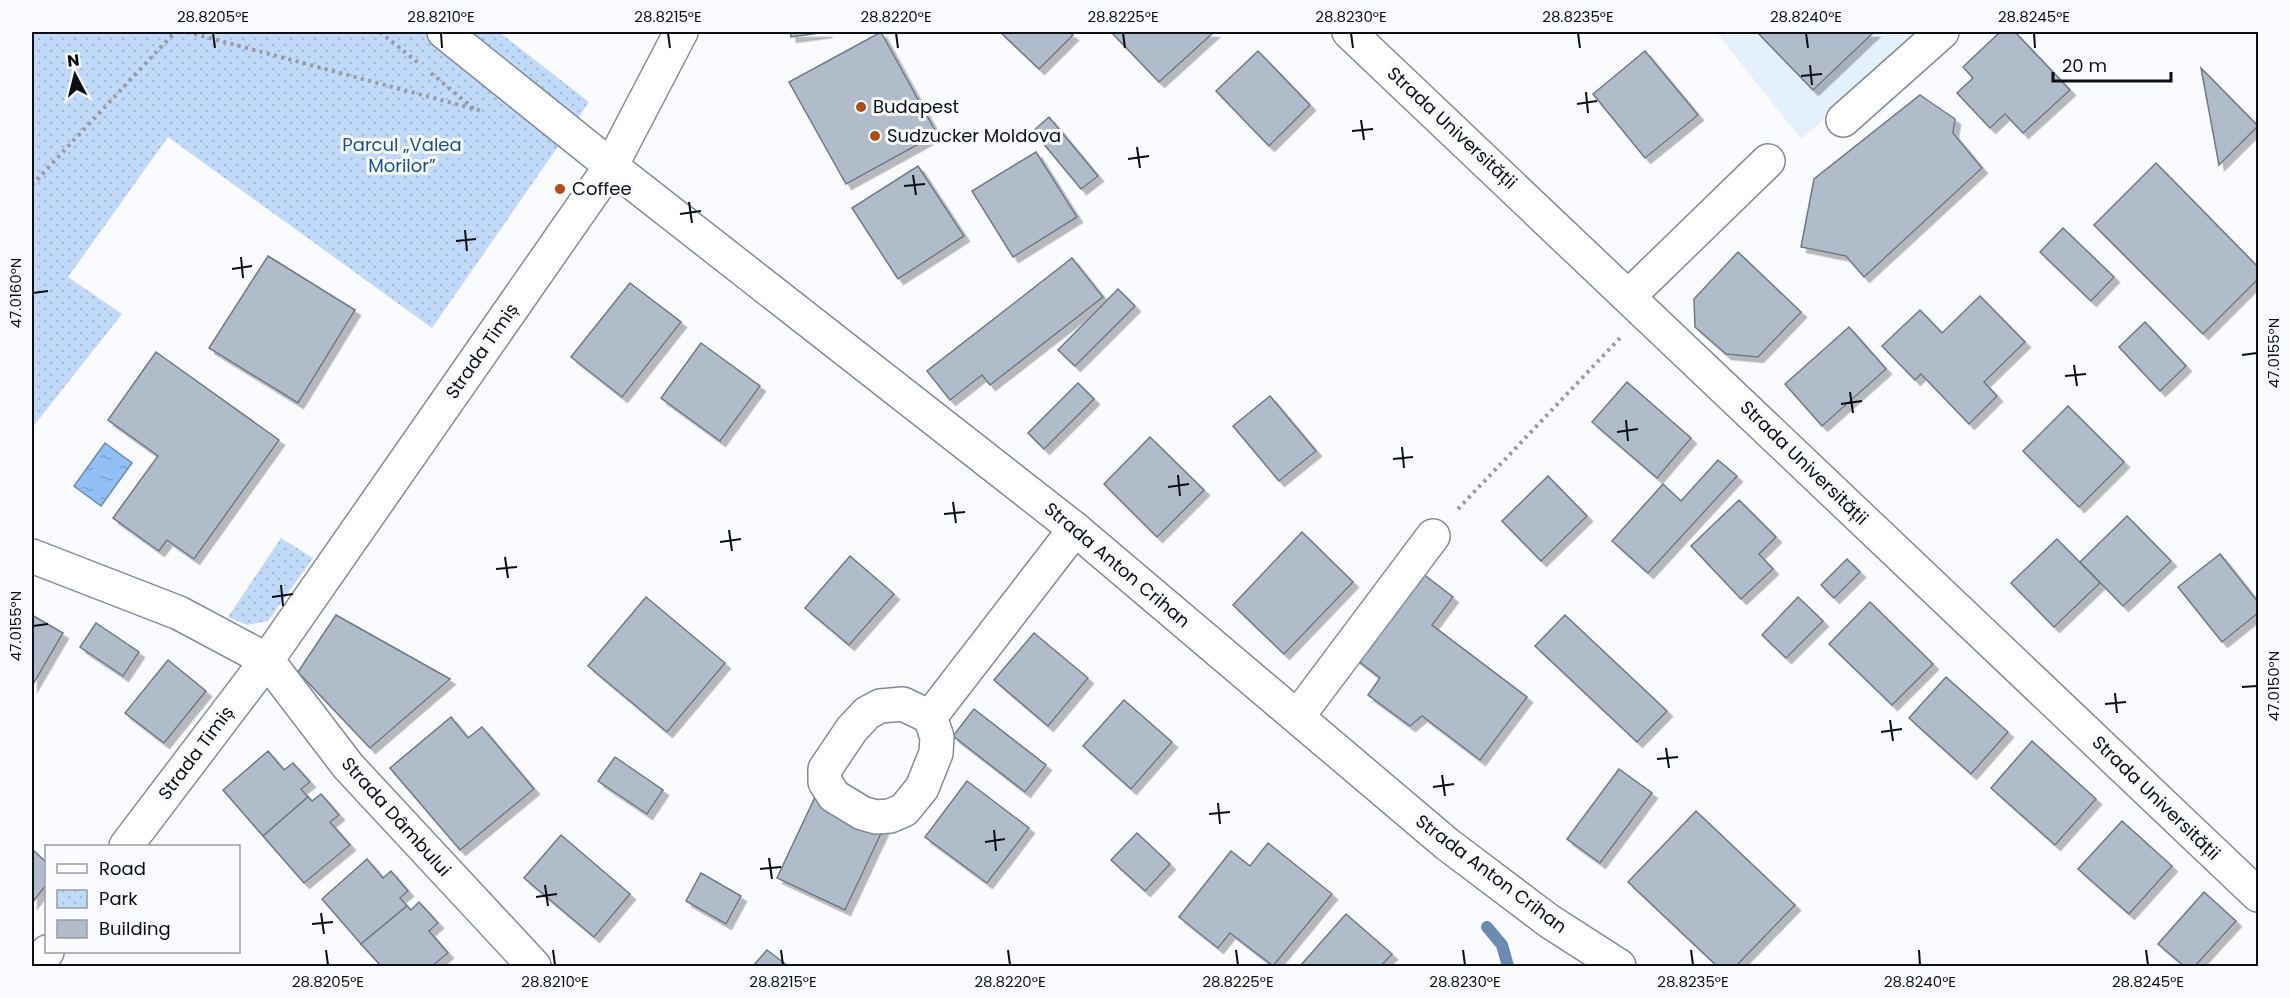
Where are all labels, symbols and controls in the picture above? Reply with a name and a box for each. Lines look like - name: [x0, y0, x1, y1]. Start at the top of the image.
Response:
- text: 28.8205°E: [177, 6, 249, 27]
- text: 28.8210°E: [407, 6, 475, 27]
- text: 28.8215°E: [634, 6, 702, 27]
- text: 28.8220°E: [860, 6, 932, 27]
- text: 28.8225°E: [1087, 6, 1159, 27]
- text: 28.8230°E: [1315, 6, 1387, 27]
- text: 28.8235°E: [1542, 6, 1614, 27]
- text: 28.8240°E: [1770, 6, 1842, 27]
- text: 28.8245°E: [1998, 6, 2070, 27]
- north arrow: [45, 45, 105, 105]
- scale bar: [2053, 45, 2172, 83]
- text: N: [66, 48, 81, 73]
- text: 20 m: [2062, 53, 2107, 78]
- street label: Strada Universității: [1382, 61, 1523, 194]
- place label: Budapest: [873, 94, 959, 119]
- marker: Budapest: [854, 100, 868, 114]
- place label: Sudzucker Moldova: [887, 123, 1061, 148]
- marker: Sudzucker Moldova: [868, 129, 882, 143]
- park label: Parcul „Valea Morilor”: [342, 132, 462, 178]
- place label: Coffee: [572, 176, 632, 201]
- marker: Coffee: [553, 182, 567, 196]
- text: 47.0160°N: [5, 258, 26, 328]
- street label: Strada Timiș: [439, 298, 524, 404]
- text: 47.0155°N: [2263, 318, 2284, 388]
- street label: Strada Universității: [1735, 395, 1874, 530]
- street label: Strada Anton Crihan: [1039, 496, 1196, 633]
- text: 47.0155°N: [5, 591, 26, 661]
- text: 47.0150°N: [2263, 651, 2284, 721]
- street label: Strada Timiș: [152, 701, 239, 805]
- street label: Strada Universității: [2087, 730, 2226, 865]
- street label: Strada Dâmbului: [336, 752, 457, 882]
- street label: Strada Anton Crihan: [1411, 808, 1572, 939]
- legend: [45, 845, 240, 953]
- text: Road: [99, 856, 146, 881]
- text: Park: [99, 886, 138, 911]
- text: Building: [99, 916, 171, 941]
- text: 28.8205°E: [292, 971, 364, 992]
- text: 28.8210°E: [521, 971, 589, 992]
- text: 28.8215°E: [749, 971, 817, 992]
- text: 28.8220°E: [974, 971, 1046, 992]
- text: 28.8225°E: [1202, 971, 1274, 992]
- text: 28.8230°E: [1429, 971, 1501, 992]
- text: 28.8235°E: [1657, 971, 1729, 992]
- text: 28.8240°E: [1884, 971, 1956, 992]
- text: 28.8245°E: [2112, 971, 2184, 992]

